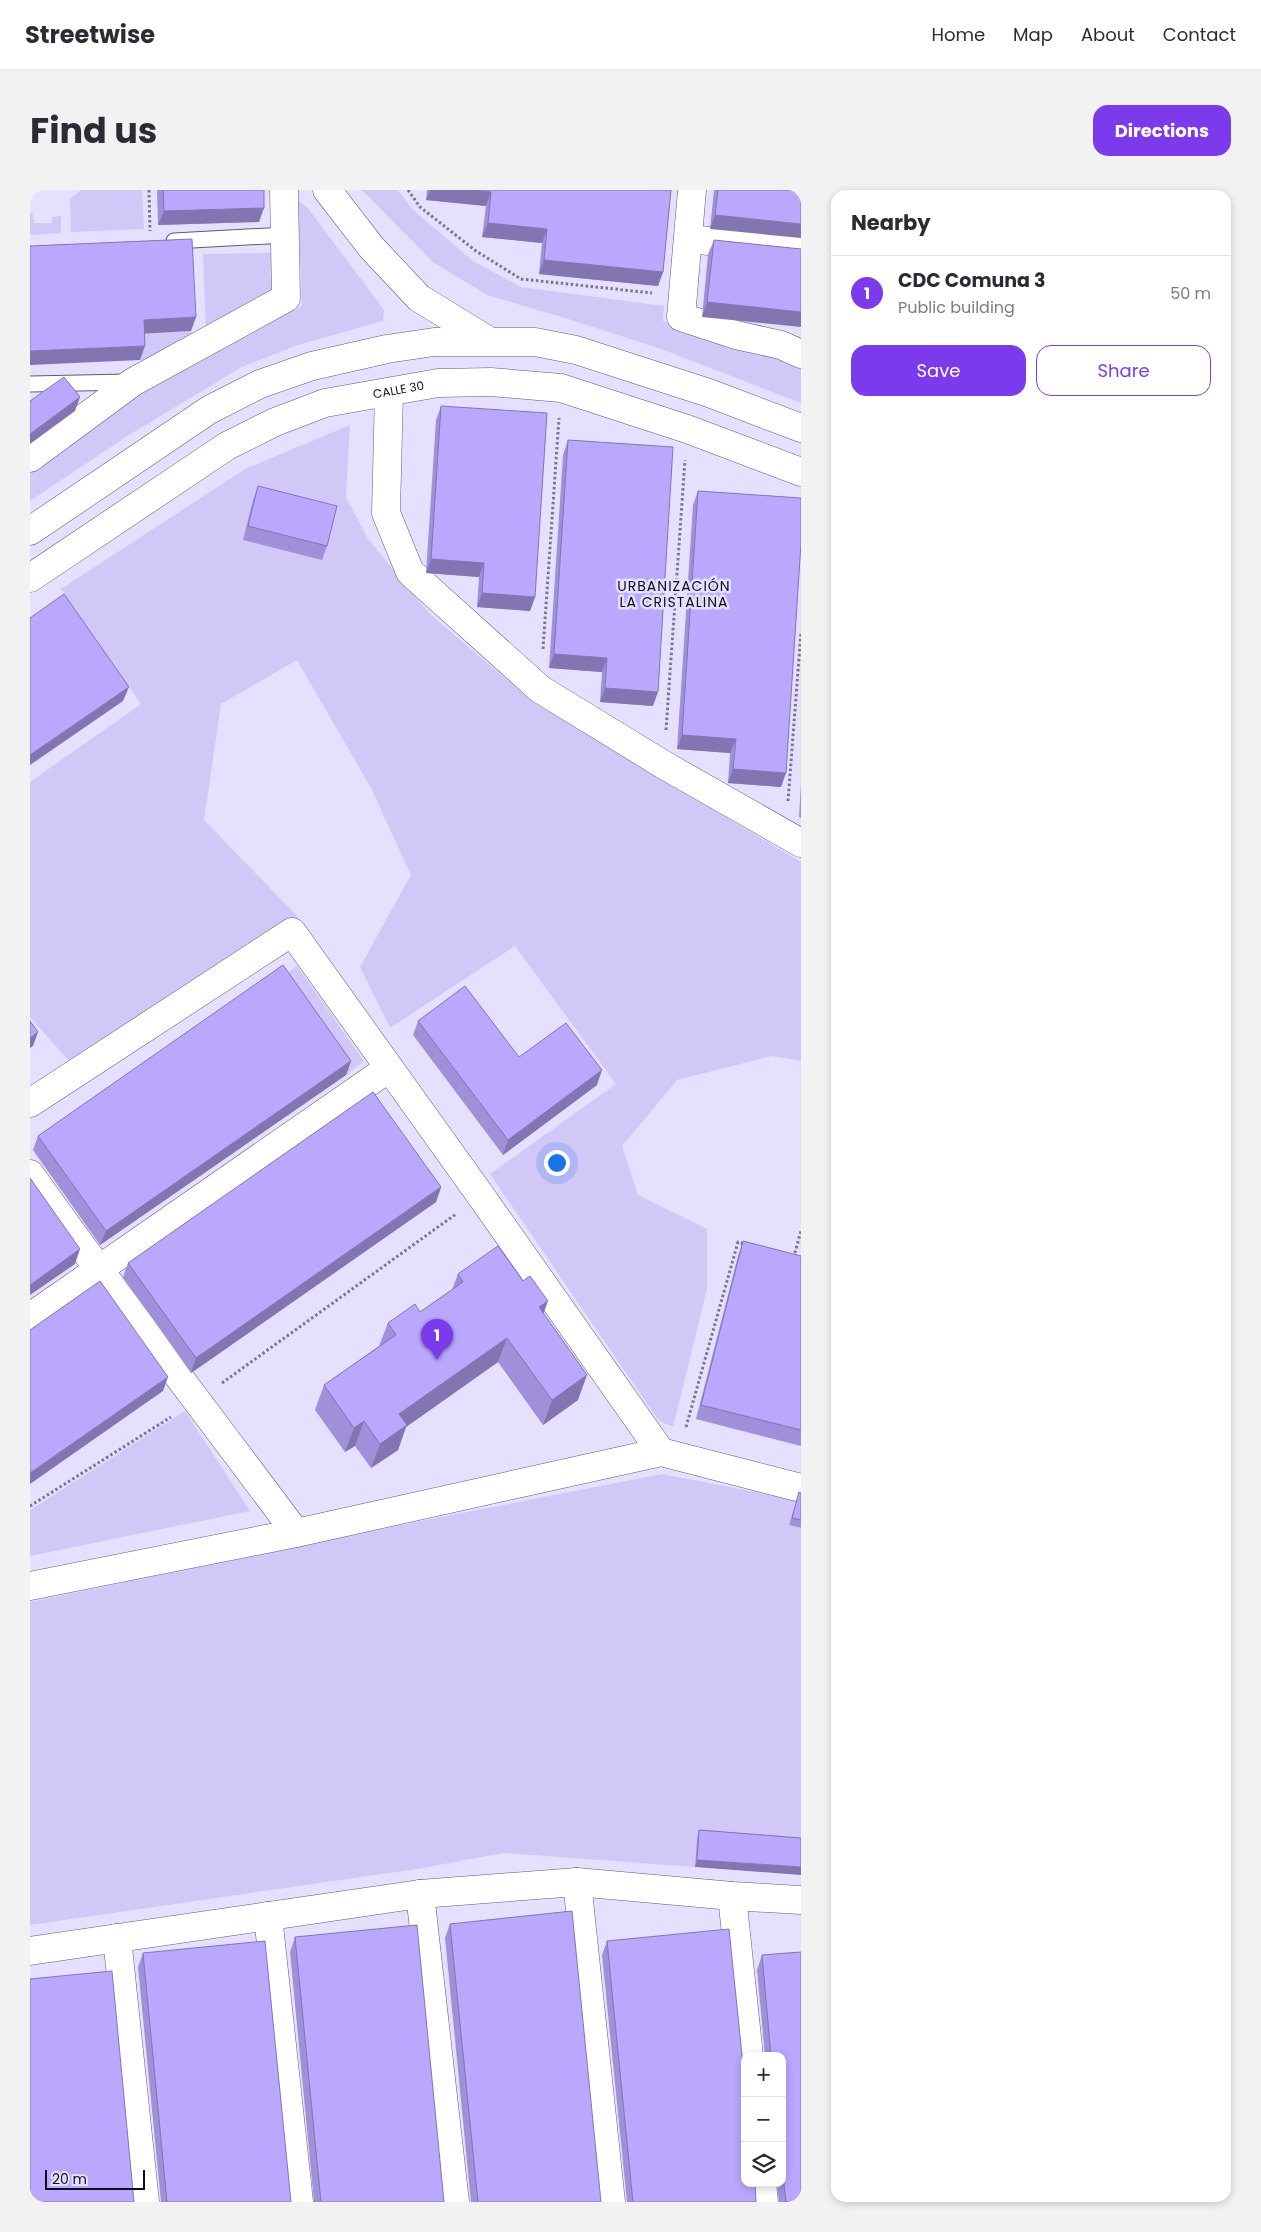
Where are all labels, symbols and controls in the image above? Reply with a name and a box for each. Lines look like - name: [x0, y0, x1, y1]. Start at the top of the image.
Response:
- text: Streetwise: [25, 18, 155, 51]
- text: Home: [931, 22, 985, 47]
- text: Map: [1013, 22, 1053, 47]
- text: About: [1081, 22, 1135, 47]
- text: Contact: [1163, 22, 1236, 47]
- button: Directions: [1093, 105, 1231, 156]
- text: Find us: [30, 106, 157, 155]
- text: Nearby: [851, 208, 931, 237]
- text: CDC Comuna 3: [898, 267, 1046, 294]
- text: 1: [864, 282, 870, 305]
- text: 50 m: [1170, 282, 1211, 305]
- text: Public building: [898, 296, 1015, 319]
- button: Save: [851, 345, 1026, 396]
- button: Share: [1036, 345, 1211, 396]
- street label: CALLE 30: [372, 377, 425, 402]
- district label: URBANIZACIÓN LA CRISTALINA: [617, 576, 731, 612]
- your location: [544, 1150, 570, 1176]
- pin: 1: [421, 1319, 453, 1360]
- map controls: [741, 2052, 786, 2187]
- button: +: [741, 2052, 786, 2097]
- button: −: [741, 2097, 786, 2142]
- button: layers: [741, 2142, 786, 2187]
- scale bar: [45, 2167, 145, 2190]
- text: 20 m: [52, 2169, 87, 2189]

